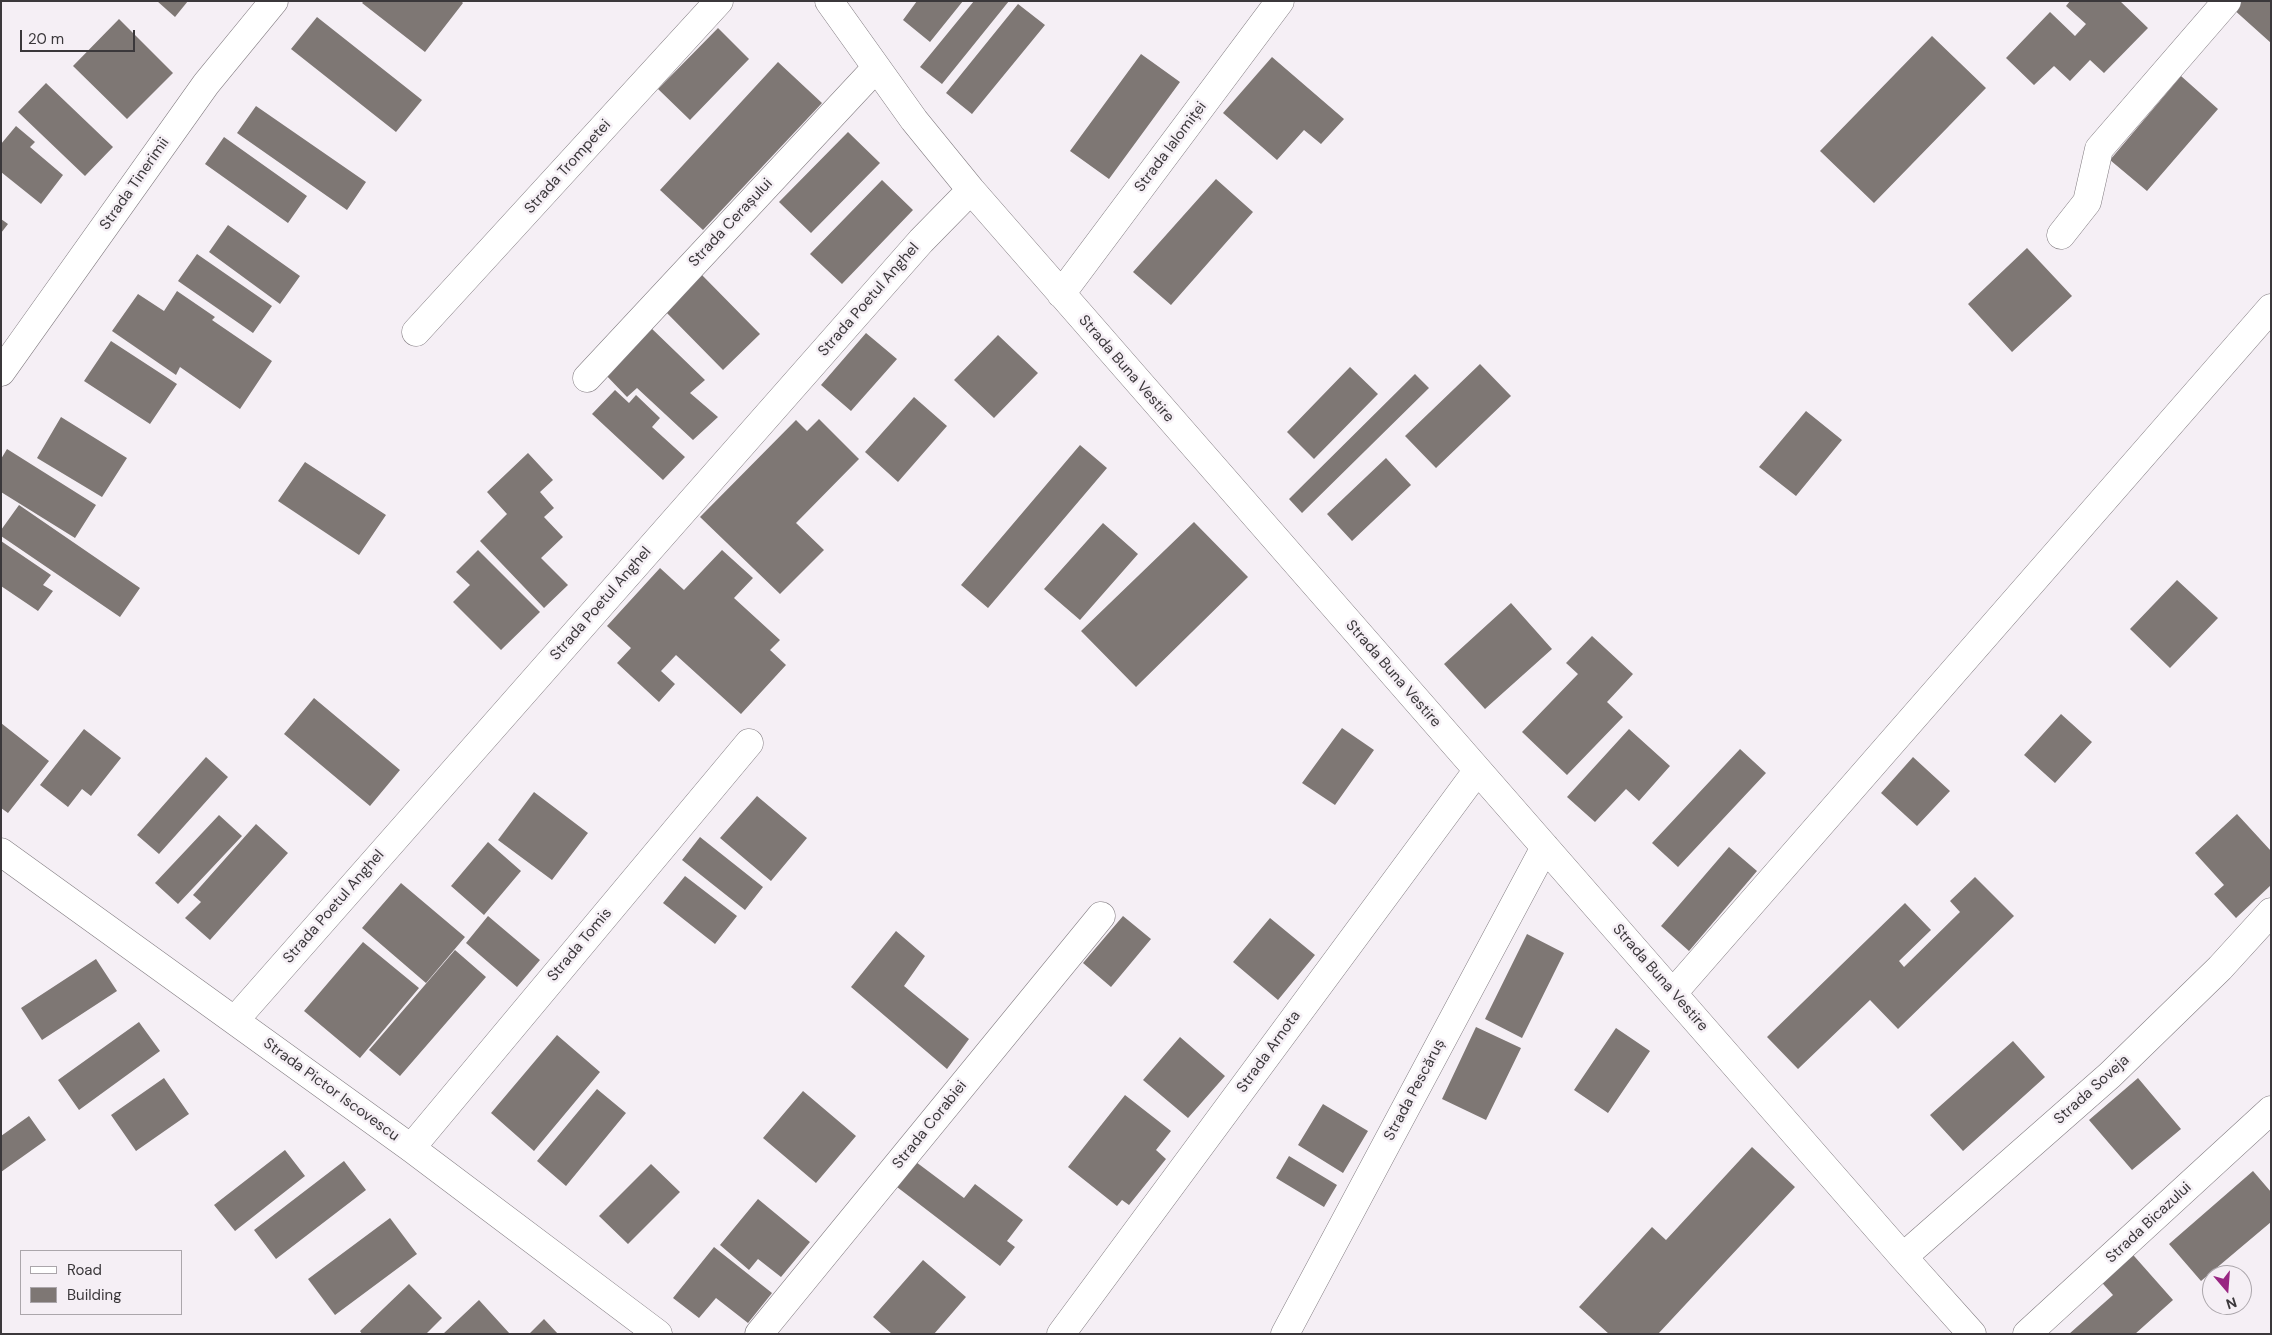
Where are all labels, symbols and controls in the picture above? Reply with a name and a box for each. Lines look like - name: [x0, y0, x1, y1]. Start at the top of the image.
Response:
- scale bar: [22, 20, 138, 52]
- text: 20 m: [28, 29, 64, 49]
- street label: Strada Ialomiței: [1131, 98, 1211, 196]
- street label: Strada Trompetei: [521, 116, 615, 218]
- street label: Strada Tinerimii: [96, 134, 174, 234]
- street label: Strada Cerașului: [685, 175, 777, 271]
- street label: Strada Poetul Anghel: [815, 240, 923, 360]
- street label: Strada Buna Vestire: [1075, 312, 1177, 426]
- street label: Strada Poetul Anghel: [547, 544, 655, 664]
- street label: Strada Buna Vestire: [1342, 617, 1444, 731]
- street label: Strada Poetul Anghel: [280, 847, 388, 967]
- street label: Strada Tomis: [544, 905, 616, 985]
- street label: Strada Buna Vestire: [1609, 921, 1711, 1035]
- street label: Strada Arnota: [1233, 1008, 1305, 1096]
- street label: Strada Pictor Iscovescu: [260, 1035, 402, 1145]
- street label: Strada Pescăruș: [1381, 1036, 1449, 1144]
- street label: Strada Soveja: [2051, 1052, 2133, 1128]
- street label: Strada Corabiei: [889, 1077, 971, 1173]
- street label: Strada Bicazului: [2103, 1179, 2195, 1267]
- legend: [20, 1250, 182, 1315]
- text: Road: [67, 1260, 102, 1280]
- north arrow: [2202, 1265, 2252, 1315]
- text: Building: [67, 1285, 122, 1305]
- text: N: [2224, 1293, 2239, 1313]

